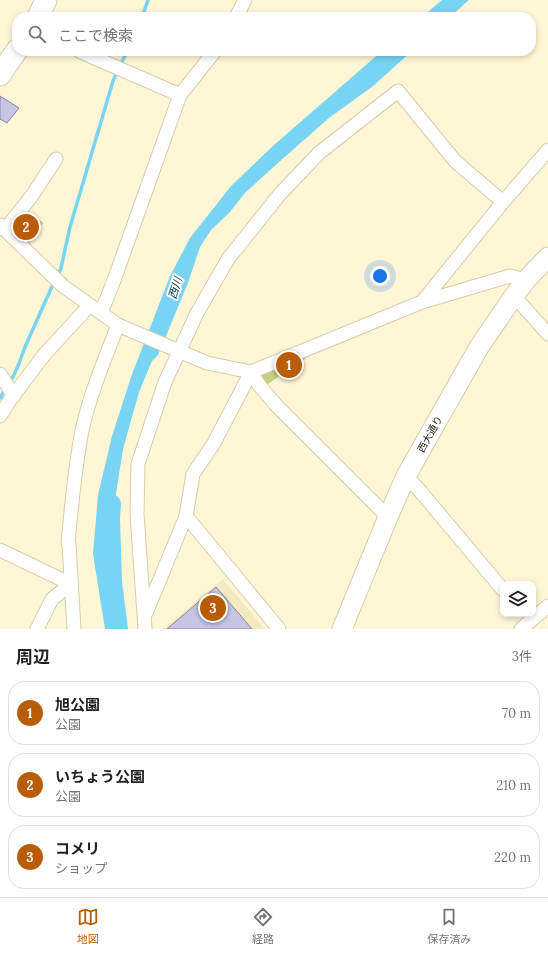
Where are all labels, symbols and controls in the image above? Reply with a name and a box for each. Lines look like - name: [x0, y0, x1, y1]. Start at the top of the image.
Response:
- search box: [12, 12, 536, 56]
- icon: search: [26, 23, 48, 45]
- text: ここで検索: [58, 26, 133, 45]
- pin: 2: [13, 212, 39, 242]
- your location: [370, 266, 390, 286]
- water label: 西川: [165, 274, 185, 301]
- pin: 1: [276, 350, 302, 380]
- street label: 西大通り: [415, 413, 445, 455]
- map controls: [500, 581, 536, 617]
- button: layers: [500, 581, 536, 617]
- pin: 3: [200, 593, 226, 623]
- text: 周辺: [16, 646, 50, 668]
- text: 3件: [512, 648, 532, 665]
- text: 旭公園: [55, 695, 100, 714]
- text: 1: [27, 705, 33, 722]
- text: 70 m: [502, 705, 531, 722]
- text: 公園: [55, 716, 81, 733]
- text: いちょう公園: [55, 767, 145, 786]
- text: 2: [27, 777, 33, 794]
- text: 210 m: [496, 777, 531, 794]
- text: 公園: [55, 788, 81, 805]
- text: コメリ: [55, 839, 100, 858]
- text: 3: [26, 849, 34, 866]
- text: 220 m: [494, 849, 531, 866]
- text: ショップ: [55, 860, 107, 877]
- tab: 地図: [77, 906, 99, 946]
- tab: 経路: [252, 906, 274, 946]
- tab: 保存済み: [427, 906, 471, 946]

